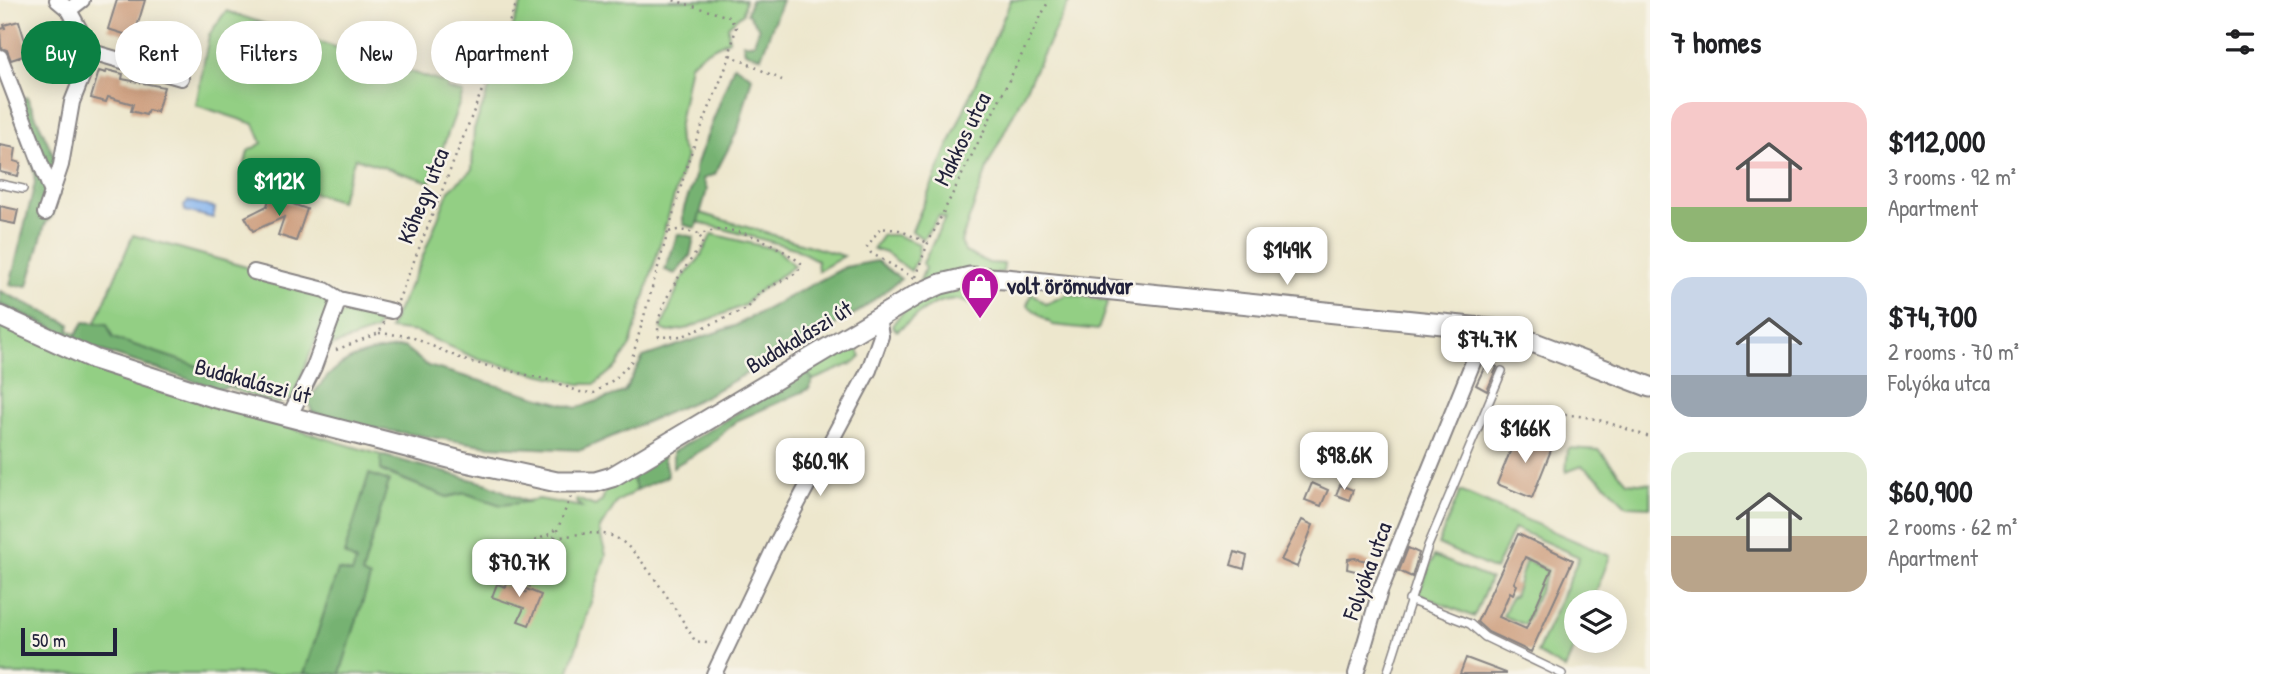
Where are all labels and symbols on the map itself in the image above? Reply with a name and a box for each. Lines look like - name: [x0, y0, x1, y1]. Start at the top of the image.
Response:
- street label: Makkos utca: [926, 87, 997, 191]
- street label: Kőhegy utca: [389, 143, 456, 248]
- pin: $112K: [230, 158, 328, 218]
- pin: $149K: [1238, 228, 1336, 287]
- shop icon: volt örömudvar: [959, 265, 1001, 320]
- place label: volt örömudvar: [1007, 270, 1133, 301]
- street label: Budakalászi út: [740, 292, 859, 380]
- pin: $74.7K: [1430, 316, 1544, 376]
- street label: Budakalászi út: [192, 350, 316, 411]
- pin: $166K: [1476, 406, 1574, 465]
- pin: $98.6K: [1287, 433, 1401, 492]
- pin: $60.9K: [763, 438, 877, 498]
- street label: Folyóka utca: [1334, 518, 1399, 625]
- pin: $70.7K: [462, 540, 576, 599]
- scale bar: [21, 625, 117, 657]

